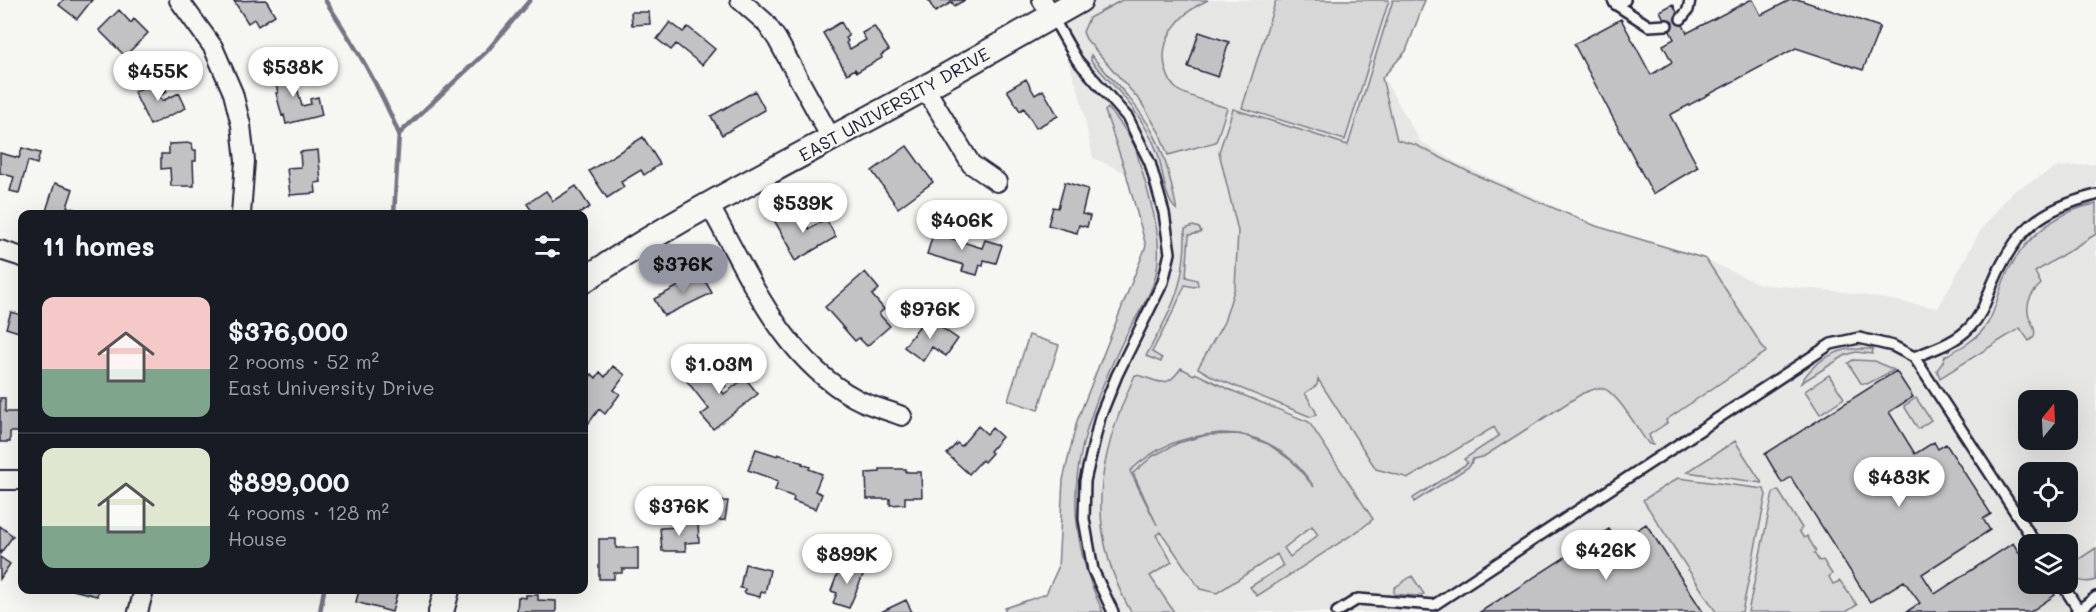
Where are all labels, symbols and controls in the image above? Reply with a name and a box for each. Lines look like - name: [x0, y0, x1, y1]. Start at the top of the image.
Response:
- street label: EAST UNIVERSITY DRIVE: [794, 41, 994, 167]
- pin: $538K: [251, 47, 335, 98]
- pin: $455K: [116, 51, 200, 102]
- text: $538K: [262, 53, 324, 79]
- text: $455K: [127, 57, 189, 83]
- pin: $539K: [761, 183, 845, 234]
- text: $539K: [772, 189, 834, 215]
- pin: $406K: [920, 200, 1004, 251]
- text: $406K: [930, 206, 994, 232]
- text: 11 homes: [42, 229, 155, 263]
- icon: filters: [531, 230, 564, 263]
- pin: $376K: [641, 244, 725, 295]
- text: $376K: [653, 250, 713, 276]
- pin: $976K: [888, 289, 972, 340]
- text: $976K: [900, 295, 960, 321]
- text: $376,000: [228, 314, 348, 348]
- icon: home: [90, 321, 162, 393]
- pin: $1.03M: [670, 344, 768, 395]
- text: 2 rooms · 52 m²: [228, 348, 379, 374]
- text: $1.03M: [685, 350, 753, 376]
- text: East University Drive: [228, 374, 435, 400]
- north arrow: [2018, 390, 2078, 450]
- map controls: [2018, 390, 2078, 594]
- pin: $483K: [1857, 457, 1941, 508]
- button: locate: [2018, 462, 2078, 522]
- text: $483K: [1868, 463, 1930, 489]
- text: $899,000: [228, 465, 350, 499]
- icon: home: [90, 472, 162, 544]
- pin: $376K: [637, 486, 721, 537]
- text: $376K: [649, 492, 709, 518]
- text: 4 rooms · 128 m²: [228, 499, 389, 525]
- text: House: [228, 525, 287, 551]
- pin: $426K: [1564, 530, 1648, 581]
- pin: $899K: [805, 534, 889, 585]
- button: layers: [2018, 534, 2078, 594]
- text: $426K: [1575, 536, 1637, 562]
- text: $899K: [816, 540, 878, 566]

